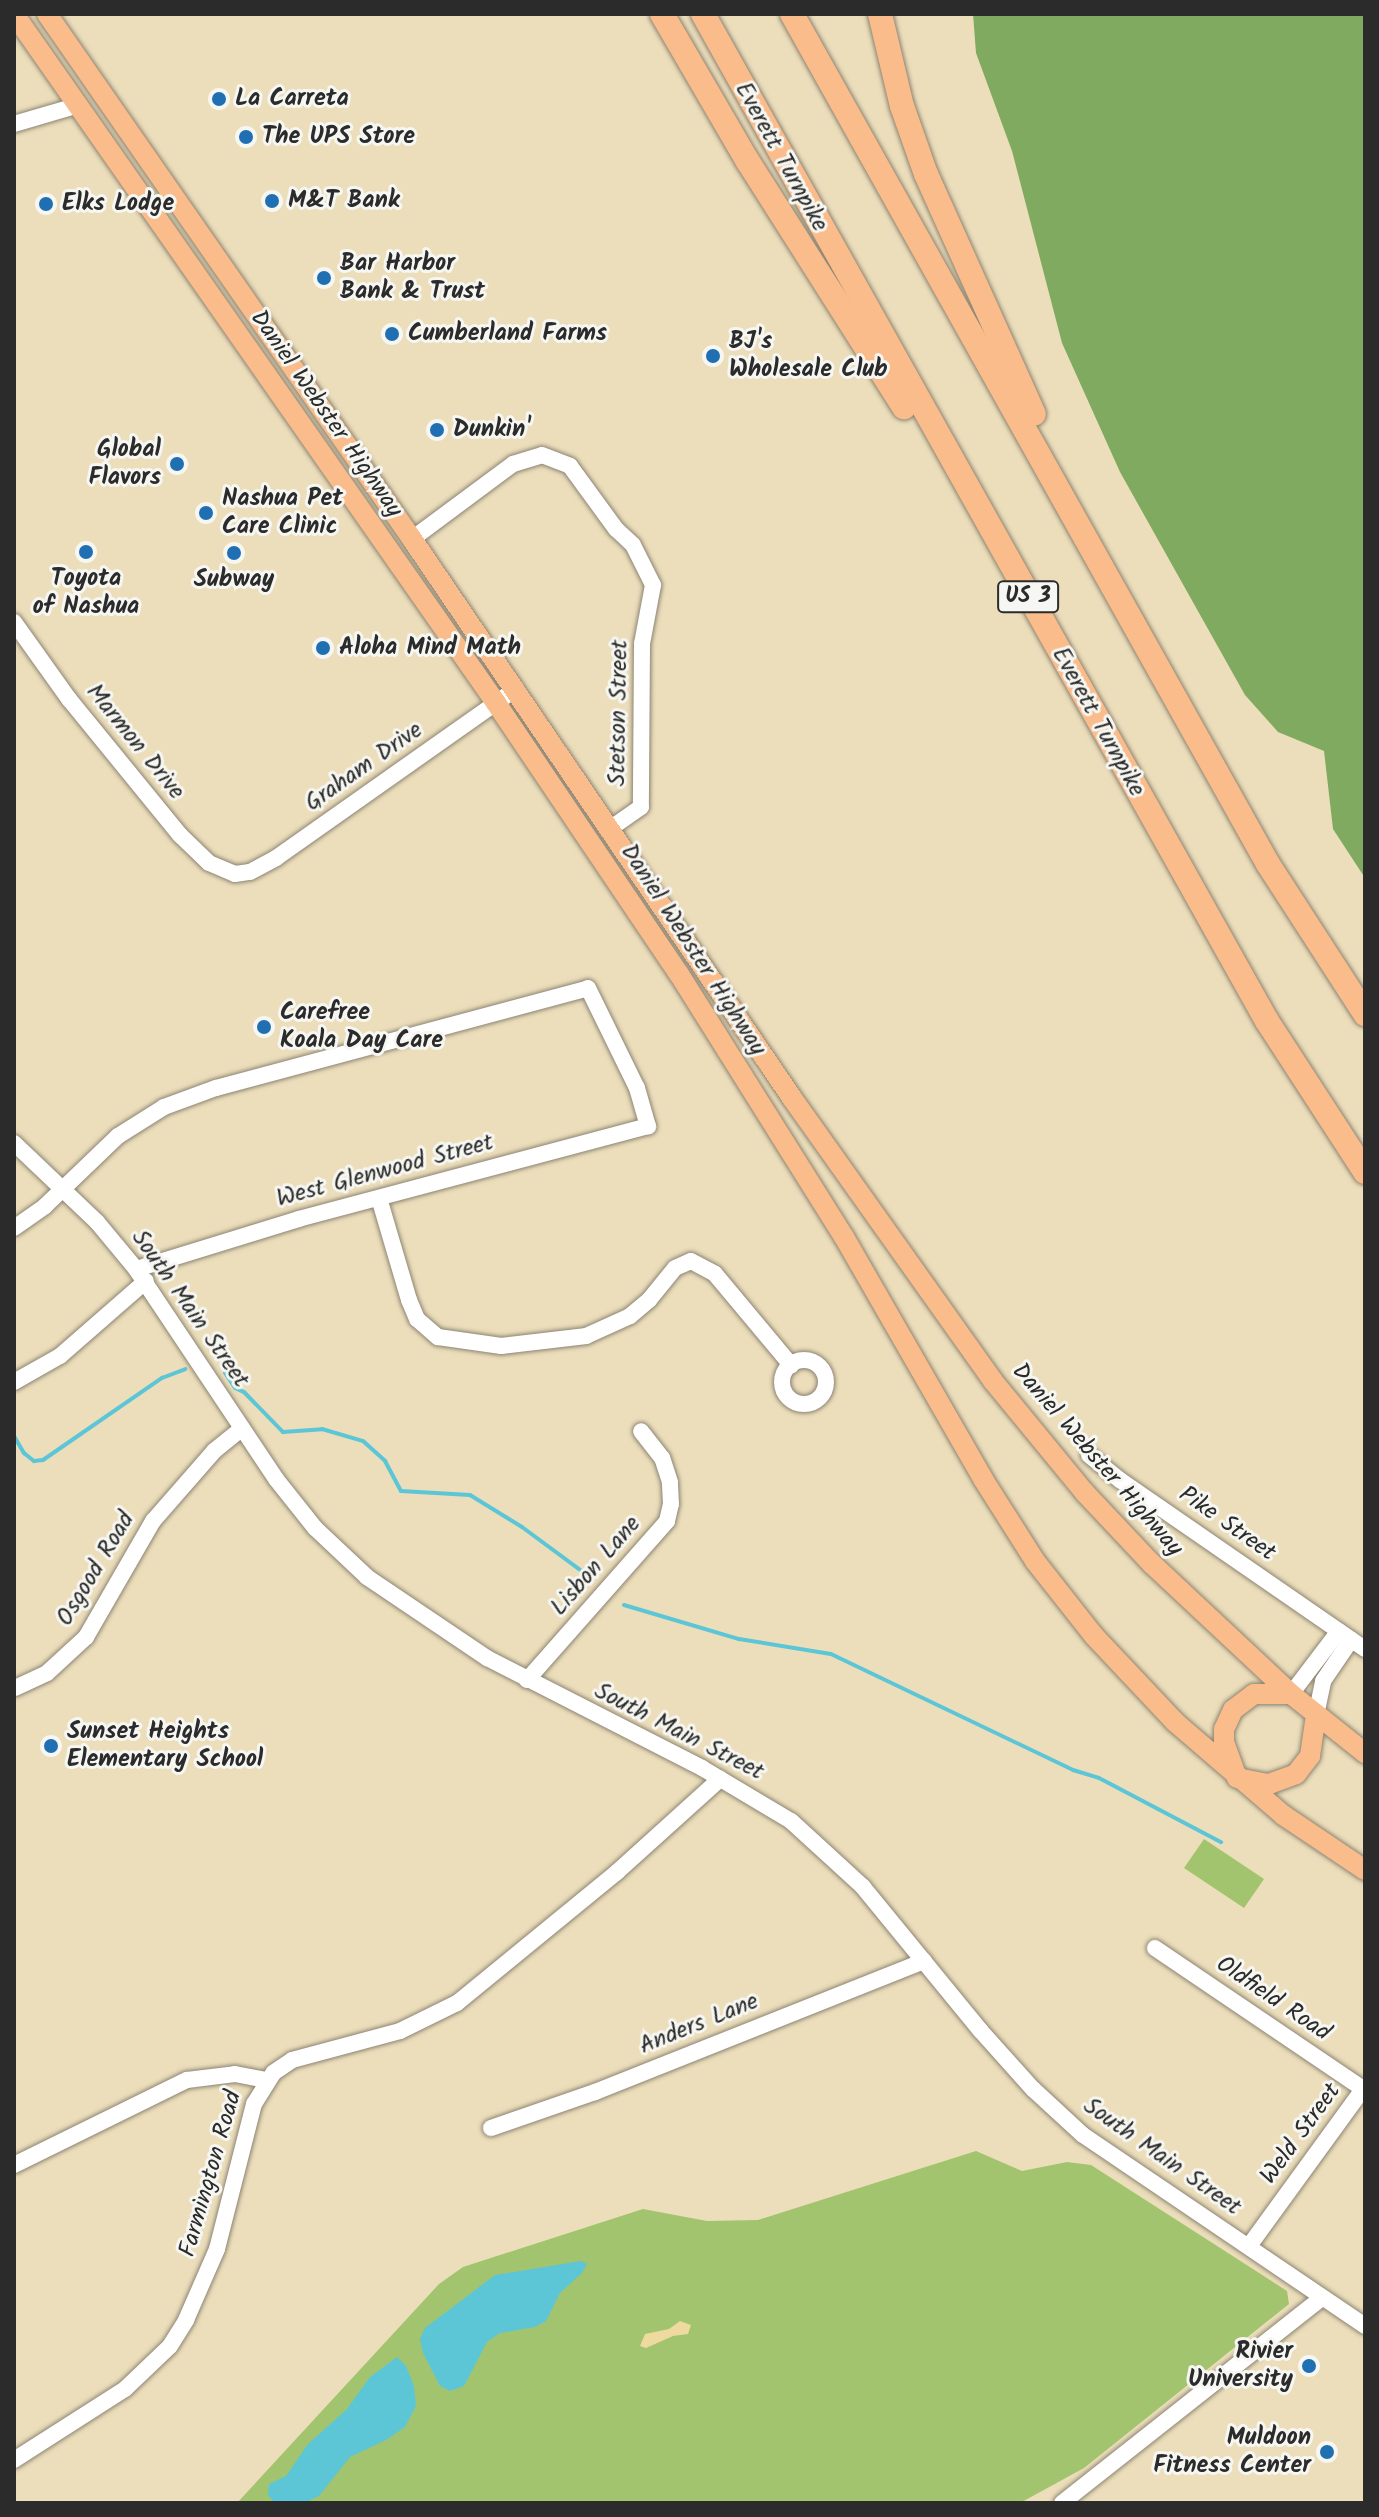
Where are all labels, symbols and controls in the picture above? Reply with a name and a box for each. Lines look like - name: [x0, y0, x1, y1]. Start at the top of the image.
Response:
- street label: Everett Turnpike: [728, 77, 834, 237]
- place label: La Carreta: [235, 85, 349, 113]
- marker: La Carreta: [210, 90, 228, 108]
- place label: The UPS Store: [262, 123, 415, 151]
- marker: The UPS Store: [237, 128, 255, 146]
- place label: M&T Bank: [288, 187, 400, 215]
- place label: Elks Lodge: [62, 190, 174, 218]
- marker: M&T Bank: [263, 192, 281, 210]
- marker: Elks Lodge: [37, 195, 55, 213]
- place label: Bar Harbor Bank & Trust: [340, 250, 485, 306]
- marker: Bar Harbor Bank & Trust: [315, 269, 333, 287]
- street label: Daniel Webster Highway: [244, 305, 408, 523]
- place label: Cumberland Farms: [408, 320, 607, 348]
- marker: Cumberland Farms: [383, 325, 401, 343]
- place label: BJ's Wholesale Club: [729, 328, 888, 384]
- marker: BJ's Wholesale Club: [704, 347, 722, 365]
- place label: Dunkin': [453, 416, 531, 444]
- marker: Dunkin': [428, 421, 446, 439]
- place label: Global Flavors: [88, 436, 161, 492]
- marker: Global Flavors: [168, 455, 186, 473]
- place label: Nashua Pet Care Clinic: [222, 485, 343, 541]
- marker: Nashua Pet Care Clinic: [197, 504, 215, 522]
- marker: Toyota of Nashua: [77, 543, 95, 561]
- marker: Subway: [225, 544, 243, 562]
- place label: Toyota of Nashua: [33, 565, 139, 621]
- place label: Subway: [194, 566, 274, 594]
- road number: US 3: [996, 579, 1060, 615]
- place label: Aloha Mind Math: [339, 634, 521, 662]
- marker: Aloha Mind Math: [314, 639, 332, 657]
- street label: Stetson Street: [603, 640, 635, 786]
- street label: Everett Turnpike: [1045, 642, 1151, 802]
- street label: Marmon Drive: [80, 678, 190, 806]
- street label: Graham Drive: [300, 716, 428, 818]
- street label: Daniel Webster Highway: [614, 839, 772, 1061]
- place label: Carefree Koala Day Care: [280, 999, 443, 1055]
- marker: Carefree Koala Day Care: [255, 1018, 273, 1036]
- street label: West Glenwood Street: [273, 1128, 497, 1214]
- street label: South Main Street: [125, 1225, 255, 1393]
- street label: Daniel Webster Highway: [1005, 1358, 1189, 1562]
- street label: Pike Street: [1173, 1480, 1281, 1568]
- street label: Osgood Road: [51, 1507, 141, 1631]
- street label: Lisbon Lane: [545, 1510, 647, 1622]
- street label: South Main Street: [590, 1677, 768, 1787]
- place label: Sunset Heights Elementary School: [67, 1718, 263, 1774]
- marker: Sunset Heights Elementary School: [42, 1737, 60, 1755]
- street label: Oldfield Road: [1210, 1950, 1336, 2048]
- street label: Anders Lane: [635, 1987, 763, 2061]
- street label: Weld Street: [1255, 2078, 1347, 2190]
- street label: Farmington Road: [174, 2088, 248, 2260]
- street label: South Main Street: [1078, 2092, 1246, 2222]
- place label: Rivier University: [1188, 2338, 1293, 2394]
- marker: Rivier University: [1300, 2357, 1318, 2375]
- place label: Muldoon Fitness Center: [1153, 2424, 1311, 2480]
- marker: Muldoon Fitness Center: [1318, 2443, 1336, 2461]

